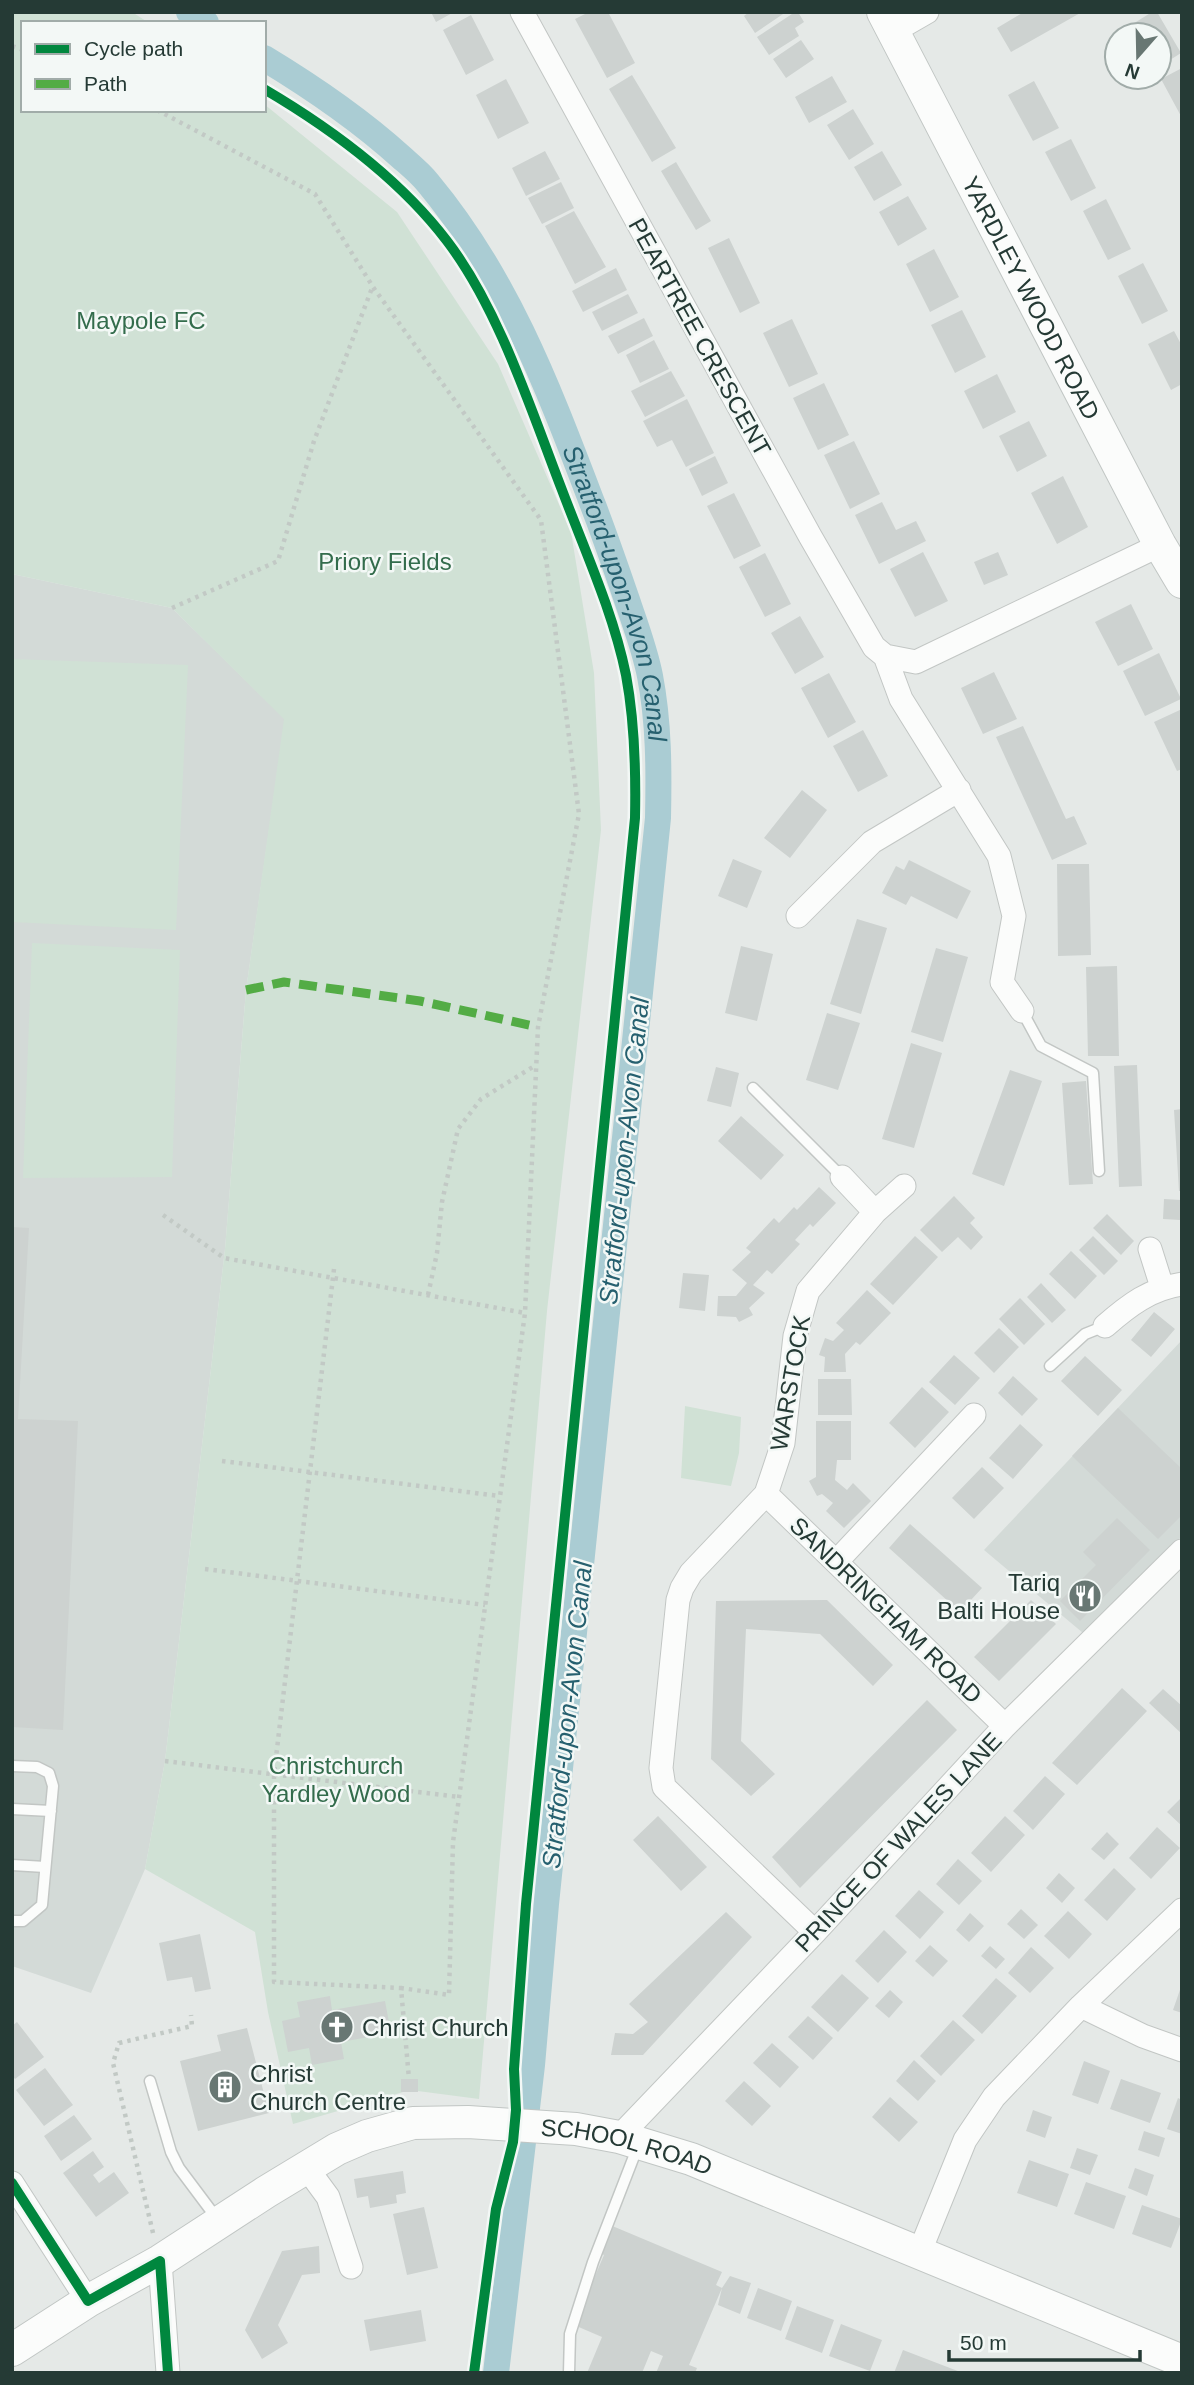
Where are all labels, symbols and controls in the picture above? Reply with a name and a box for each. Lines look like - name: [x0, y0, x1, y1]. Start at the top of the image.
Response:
- legend: [21, 21, 266, 112]
- north arrow: [1103, 21, 1173, 91]
- text: Cycle path: [84, 37, 183, 60]
- text: N: [1122, 59, 1142, 84]
- text: Path: [84, 72, 127, 95]
- street label: YARDLEY WOOD ROAD: [957, 172, 1106, 424]
- street label: PEARTREE CRESCENT: [623, 213, 777, 461]
- park label: Maypole FC: [76, 307, 206, 334]
- water label: Stratford-upon-Avon Canal: [556, 441, 673, 743]
- park label: Priory Fields: [318, 548, 452, 575]
- water label: Stratford-upon-Avon Canal: [593, 995, 655, 1306]
- street label: WARSTOCK: [765, 1313, 815, 1453]
- street label: SANDRINGHAM ROAD: [785, 1511, 987, 1709]
- water label: Stratford-upon-Avon Canal: [536, 1559, 598, 1870]
- place label: Tariq Balti House: [937, 1569, 1060, 1624]
- restaurant icon: Tariq Balti House: [1066, 1577, 1104, 1615]
- street label: PRINCE OF WALES LANE: [789, 1727, 1007, 1957]
- park label: Christchurch Yardley Wood: [262, 1752, 410, 1807]
- church icon: Christ Church: [318, 2008, 356, 2046]
- place label: Christ Church: [362, 2014, 509, 2041]
- place label: Christ Church Centre: [250, 2060, 406, 2115]
- building icon: Christ Church Centre: [206, 2068, 244, 2106]
- street label: SCHOOL ROAD: [540, 2113, 717, 2180]
- scale bar: [949, 2318, 1140, 2362]
- text: 50 m: [960, 2331, 1007, 2354]

